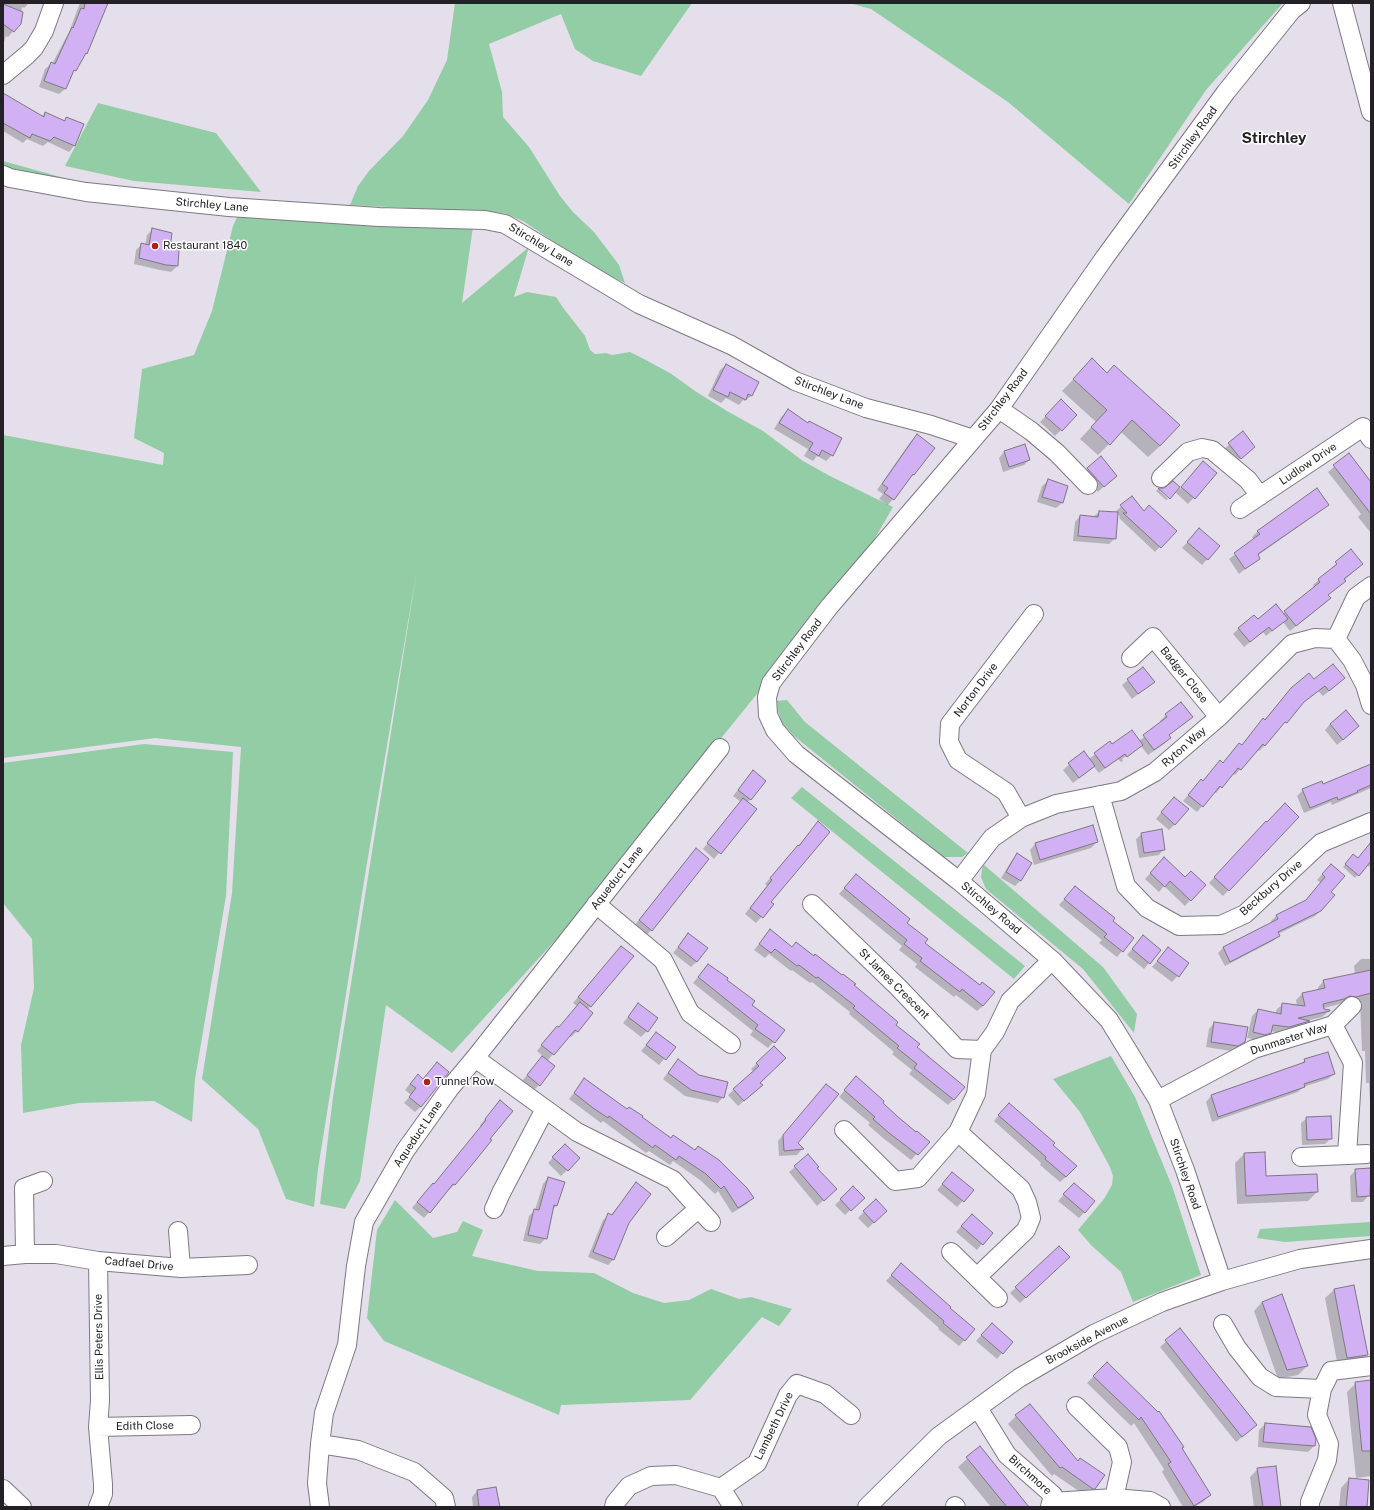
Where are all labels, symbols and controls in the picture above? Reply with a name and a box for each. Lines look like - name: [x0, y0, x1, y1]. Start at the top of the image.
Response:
- street label: Stirchley Road: [1166, 104, 1220, 172]
- district label: Stirchley: [1241, 129, 1307, 147]
- street label: Stirchley Lane: [175, 195, 249, 215]
- street label: Stirchley Lane: [506, 220, 576, 270]
- place label: Restaurant 1840: [163, 239, 247, 253]
- marker: Restaurant 1840: [150, 241, 160, 251]
- street label: Stirchley Road: [975, 366, 1031, 434]
- street label: Stirchley Lane: [792, 374, 866, 412]
- street label: Ludlow Drive: [1277, 440, 1339, 488]
- street label: Stirchley Road: [769, 616, 825, 684]
- street label: Badger Close: [1157, 644, 1211, 706]
- street label: Norton Drive: [951, 660, 1001, 720]
- street label: Ryton Way: [1159, 724, 1209, 770]
- street label: Aqueduct Lane: [588, 843, 646, 913]
- street label: Beckbury Drive: [1237, 857, 1305, 919]
- street label: Stirchley Road: [958, 879, 1024, 937]
- street label: St James Crescent: [856, 946, 932, 1022]
- street label: Dunmaster Way: [1249, 1020, 1329, 1058]
- place label: Tunnel Row: [435, 1075, 494, 1089]
- marker: Tunnel Row: [422, 1077, 432, 1087]
- street label: Aqueduct Lane: [391, 1098, 445, 1170]
- street label: Stirchley Road: [1167, 1137, 1203, 1211]
- street label: Cadfael Drive: [104, 1254, 174, 1274]
- street label: Ellis Peters Drive: [92, 1294, 106, 1380]
- street label: Brookside Avenue: [1043, 1313, 1131, 1367]
- street label: Lambeth Drive: [752, 1390, 796, 1462]
- street label: Edith Close: [116, 1419, 174, 1433]
- street label: Birchmore: [1006, 1452, 1054, 1498]

